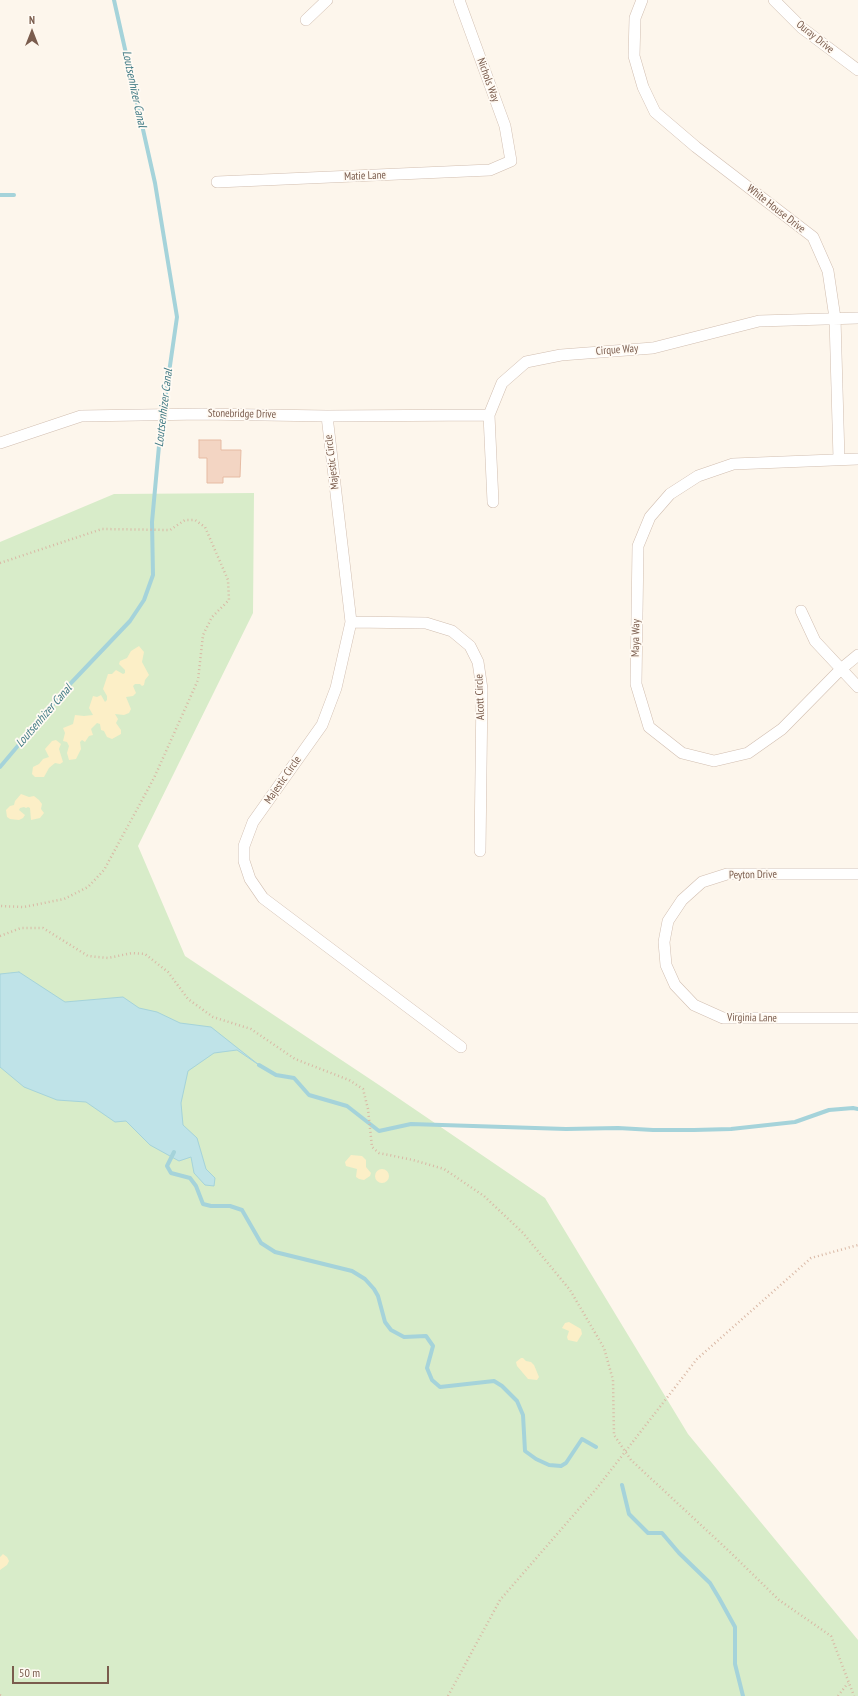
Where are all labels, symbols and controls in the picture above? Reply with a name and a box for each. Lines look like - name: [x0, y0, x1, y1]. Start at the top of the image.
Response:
- north arrow: [12, 12, 52, 52]
- text: N: [29, 13, 35, 27]
- street label: Ouray Drive: [793, 18, 837, 56]
- water label: Loutsenhizer Canal: [119, 49, 149, 129]
- street label: Nichols Way: [474, 56, 502, 104]
- street label: Matie Lane: [344, 169, 386, 183]
- street label: White House Drive: [744, 182, 808, 236]
- street label: Cirque Way: [595, 342, 639, 358]
- water label: Loutsenhizer Canal: [152, 368, 176, 448]
- street label: Stonebridge Drive: [208, 407, 276, 421]
- street label: Majestic Circle: [322, 434, 342, 490]
- street label: Maya Way: [629, 619, 643, 657]
- street label: Alcott Circle: [473, 674, 487, 720]
- water label: Loutsenhizer Canal: [13, 682, 75, 750]
- street label: Majestic Circle: [262, 754, 304, 806]
- street label: Peyton Drive: [729, 868, 777, 882]
- street label: Virginia Lane: [727, 1011, 777, 1025]
- scale bar: [14, 1658, 111, 1684]
- text: 50 m: [19, 1665, 40, 1680]

